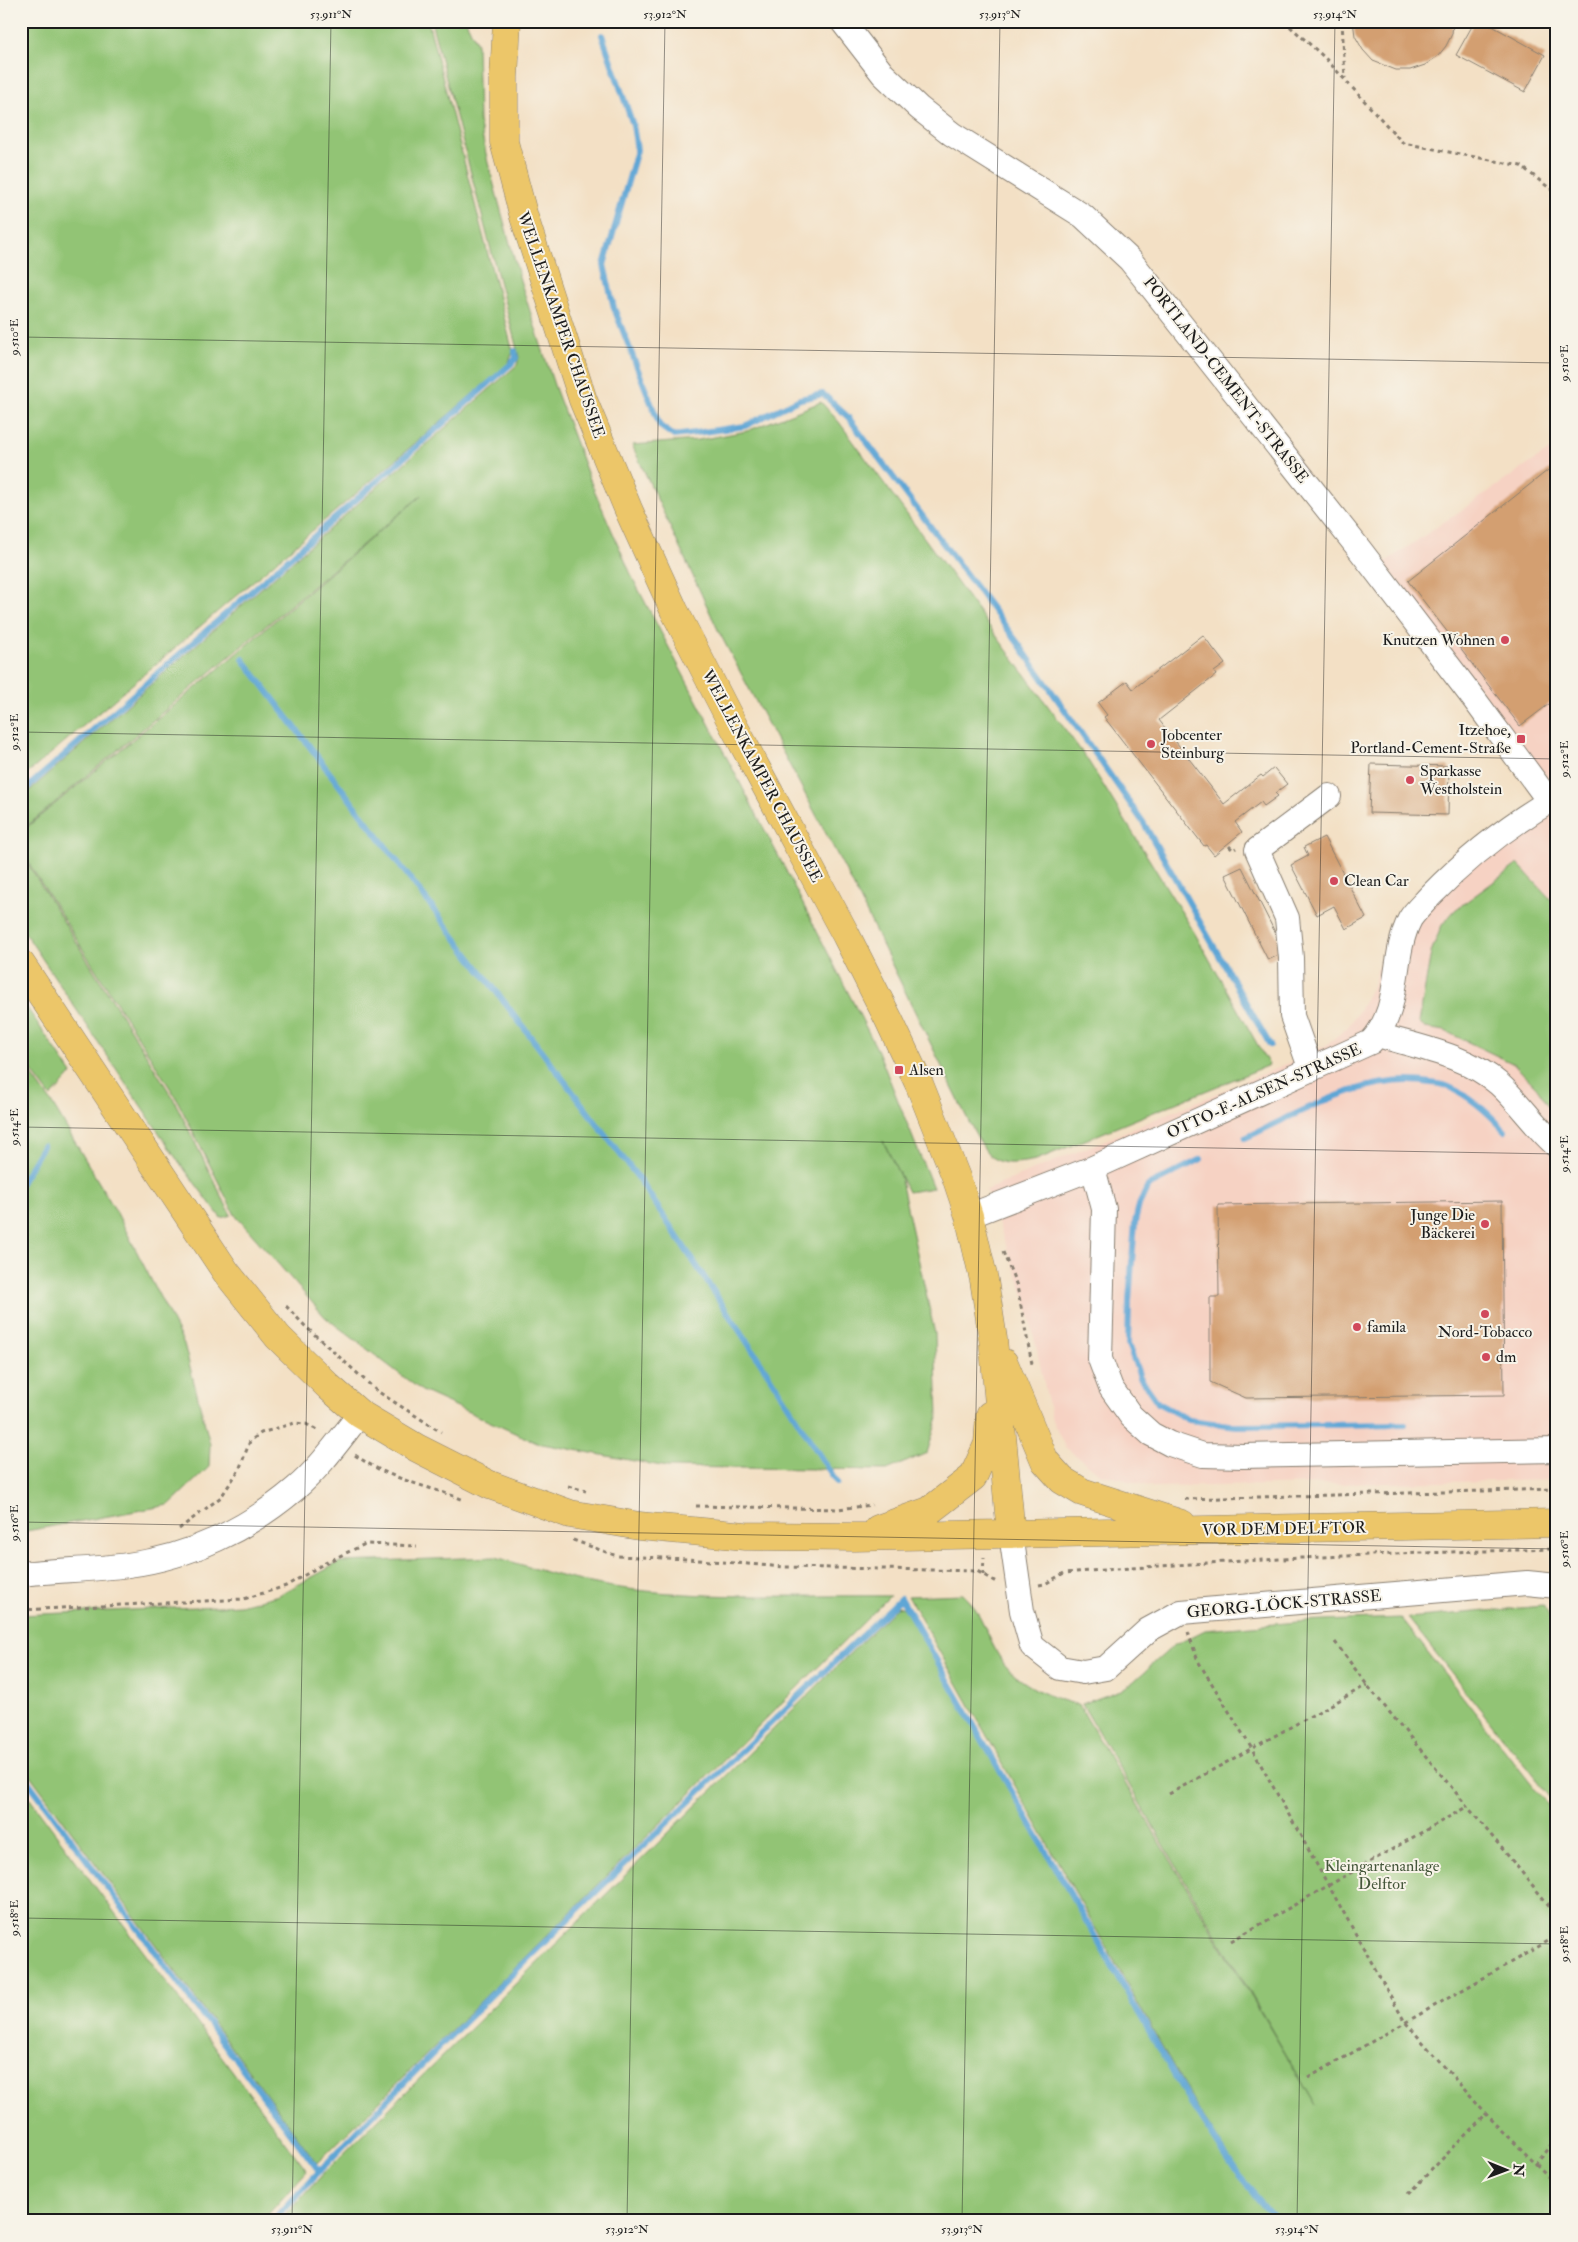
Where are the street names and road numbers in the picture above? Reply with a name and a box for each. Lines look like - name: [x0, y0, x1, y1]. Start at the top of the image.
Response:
- street label: WELLENKAMPER CHAUSSEE: [512, 208, 609, 441]
- street label: PORTLAND-CEMENT-STRASSE: [1139, 273, 1313, 487]
- street label: WELLENKAMPER CHAUSSEE: [697, 665, 827, 886]
- street label: OTTO-F.-ALSEN-STRASSE: [1164, 1039, 1364, 1143]
- street label: VOR DEM DELFTOR: [1202, 1518, 1367, 1540]
- street label: GEORG-LÖCK-STRASSE: [1186, 1586, 1382, 1622]

